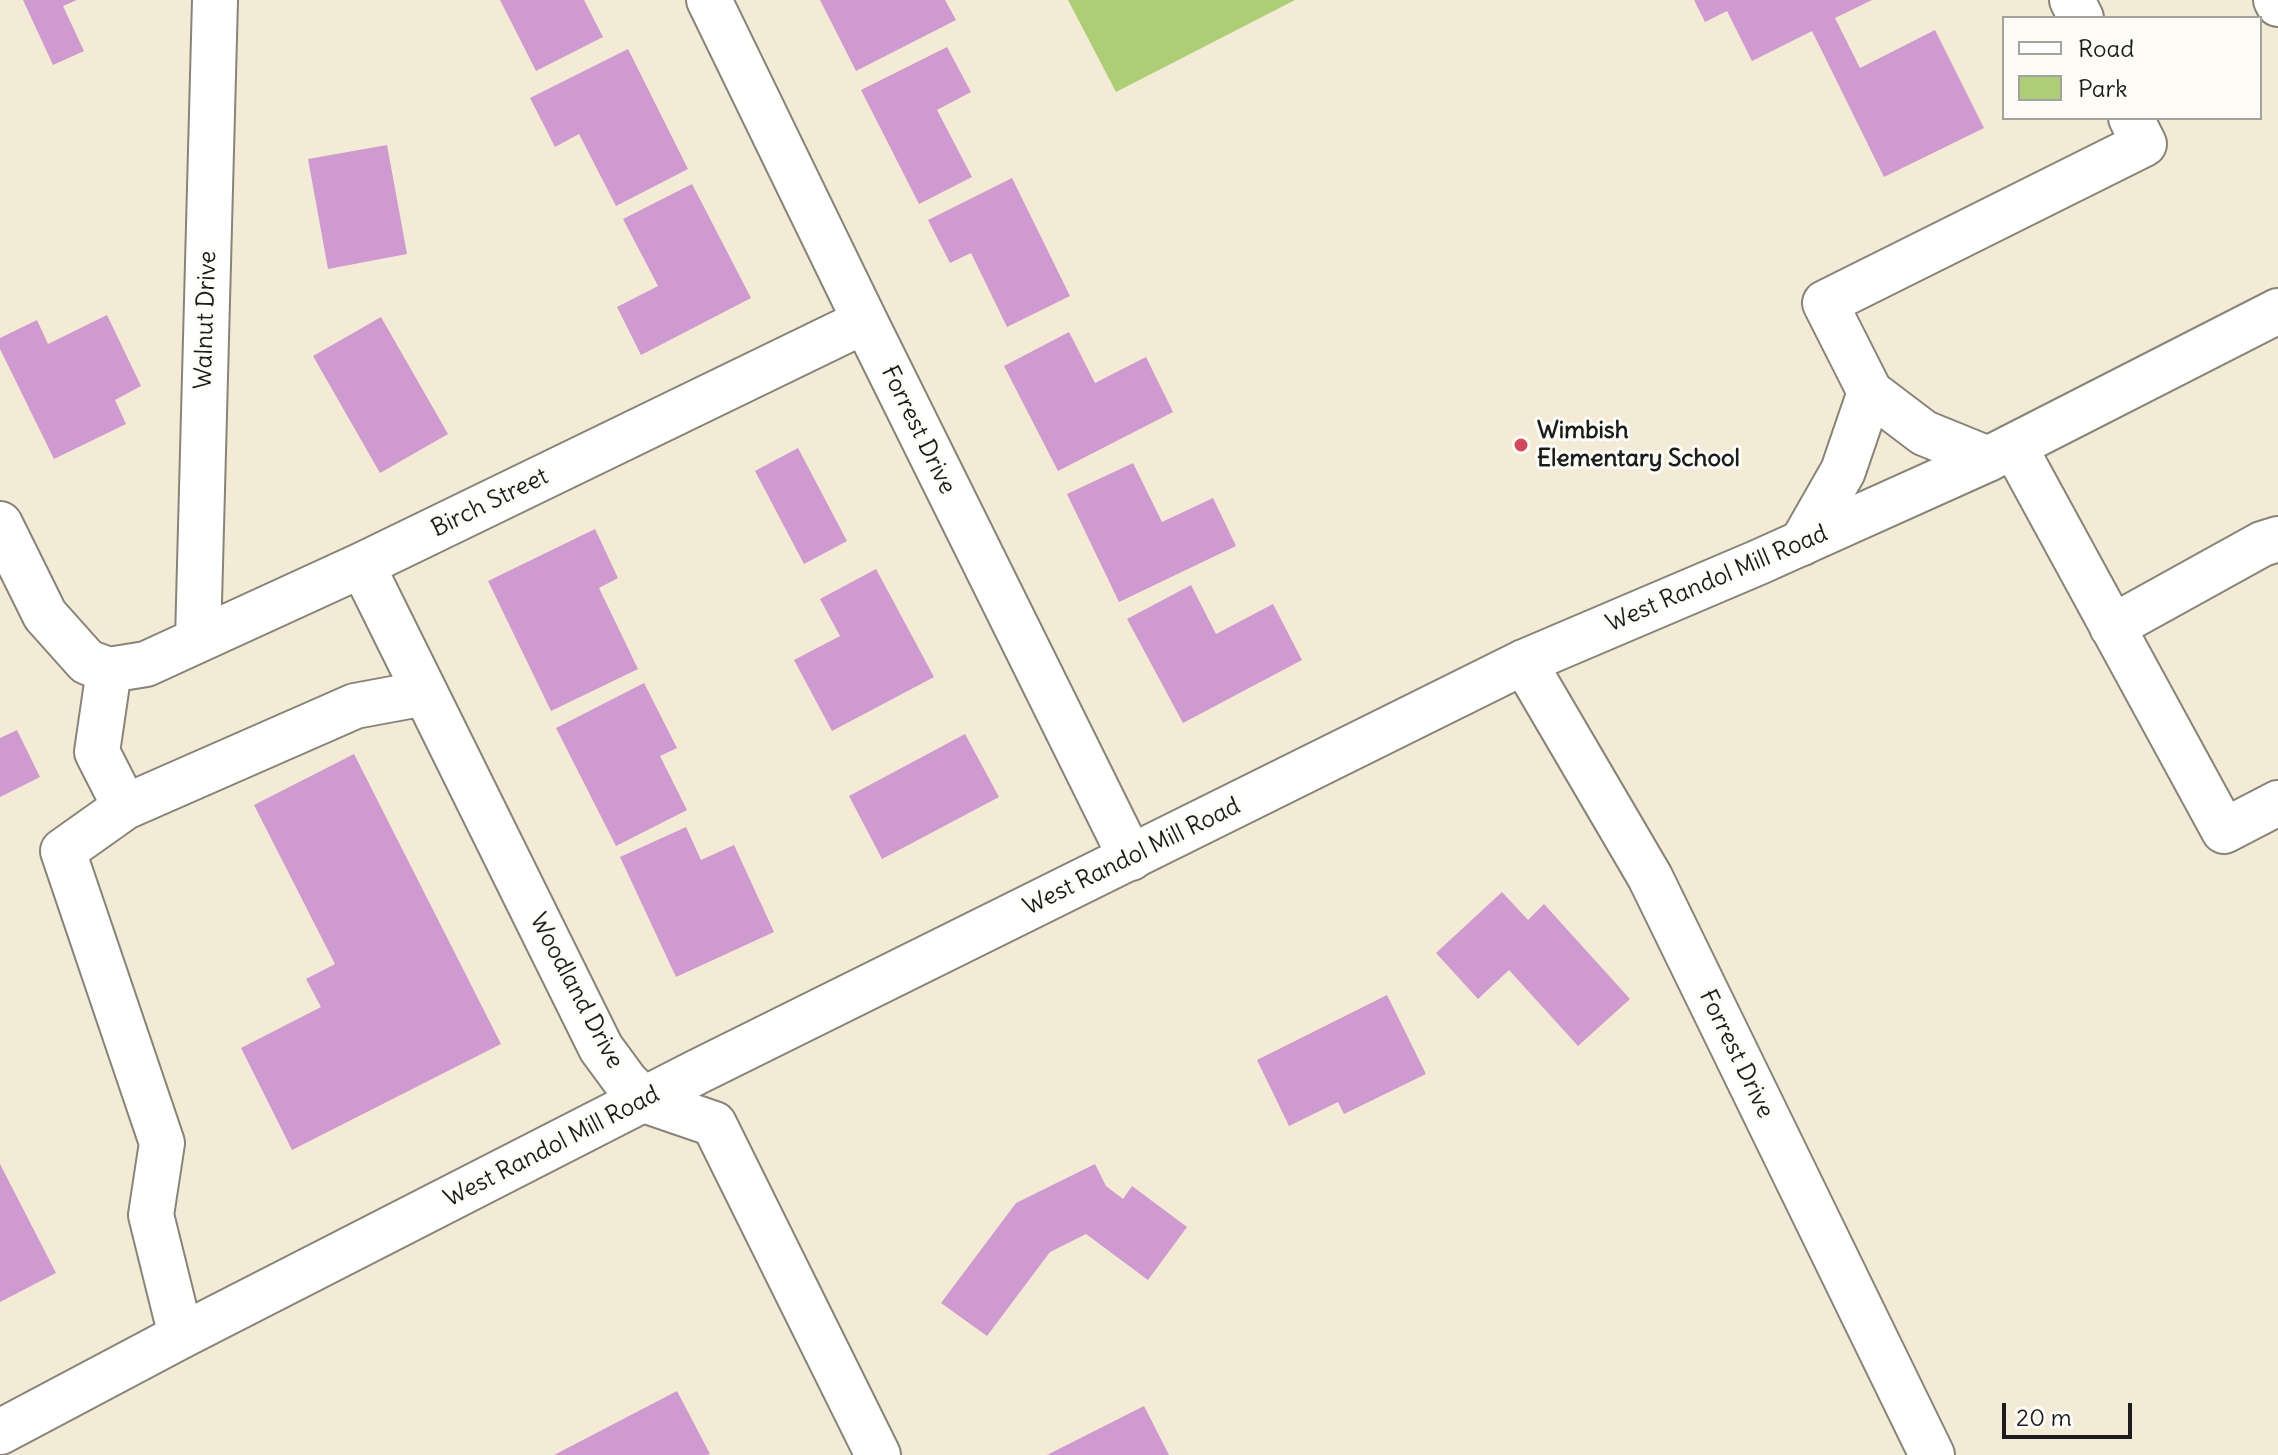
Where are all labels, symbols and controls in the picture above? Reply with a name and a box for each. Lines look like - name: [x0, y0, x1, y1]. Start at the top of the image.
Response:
- legend: [2002, 16, 2262, 120]
- text: Road: [2078, 33, 2134, 63]
- text: Park: [2078, 73, 2128, 103]
- street label: Walnut Drive: [189, 250, 223, 390]
- street label: Forrest Drive: [875, 361, 961, 499]
- place label: Wimbish Elementary School: [1537, 417, 1740, 473]
- marker: Wimbish Elementary School: [1512, 436, 1530, 454]
- street label: Birch Street: [427, 462, 553, 544]
- street label: West Randol Mill Road: [1602, 519, 1832, 639]
- street label: West Randol Mill Road: [1019, 792, 1245, 922]
- street label: Woodland Drive: [523, 908, 629, 1074]
- street label: Forrest Drive: [1693, 985, 1779, 1123]
- street label: West Randol Mill Road: [440, 1080, 664, 1214]
- scale bar: [2006, 1387, 2136, 1437]
- text: 20 m: [2016, 1402, 2072, 1432]

